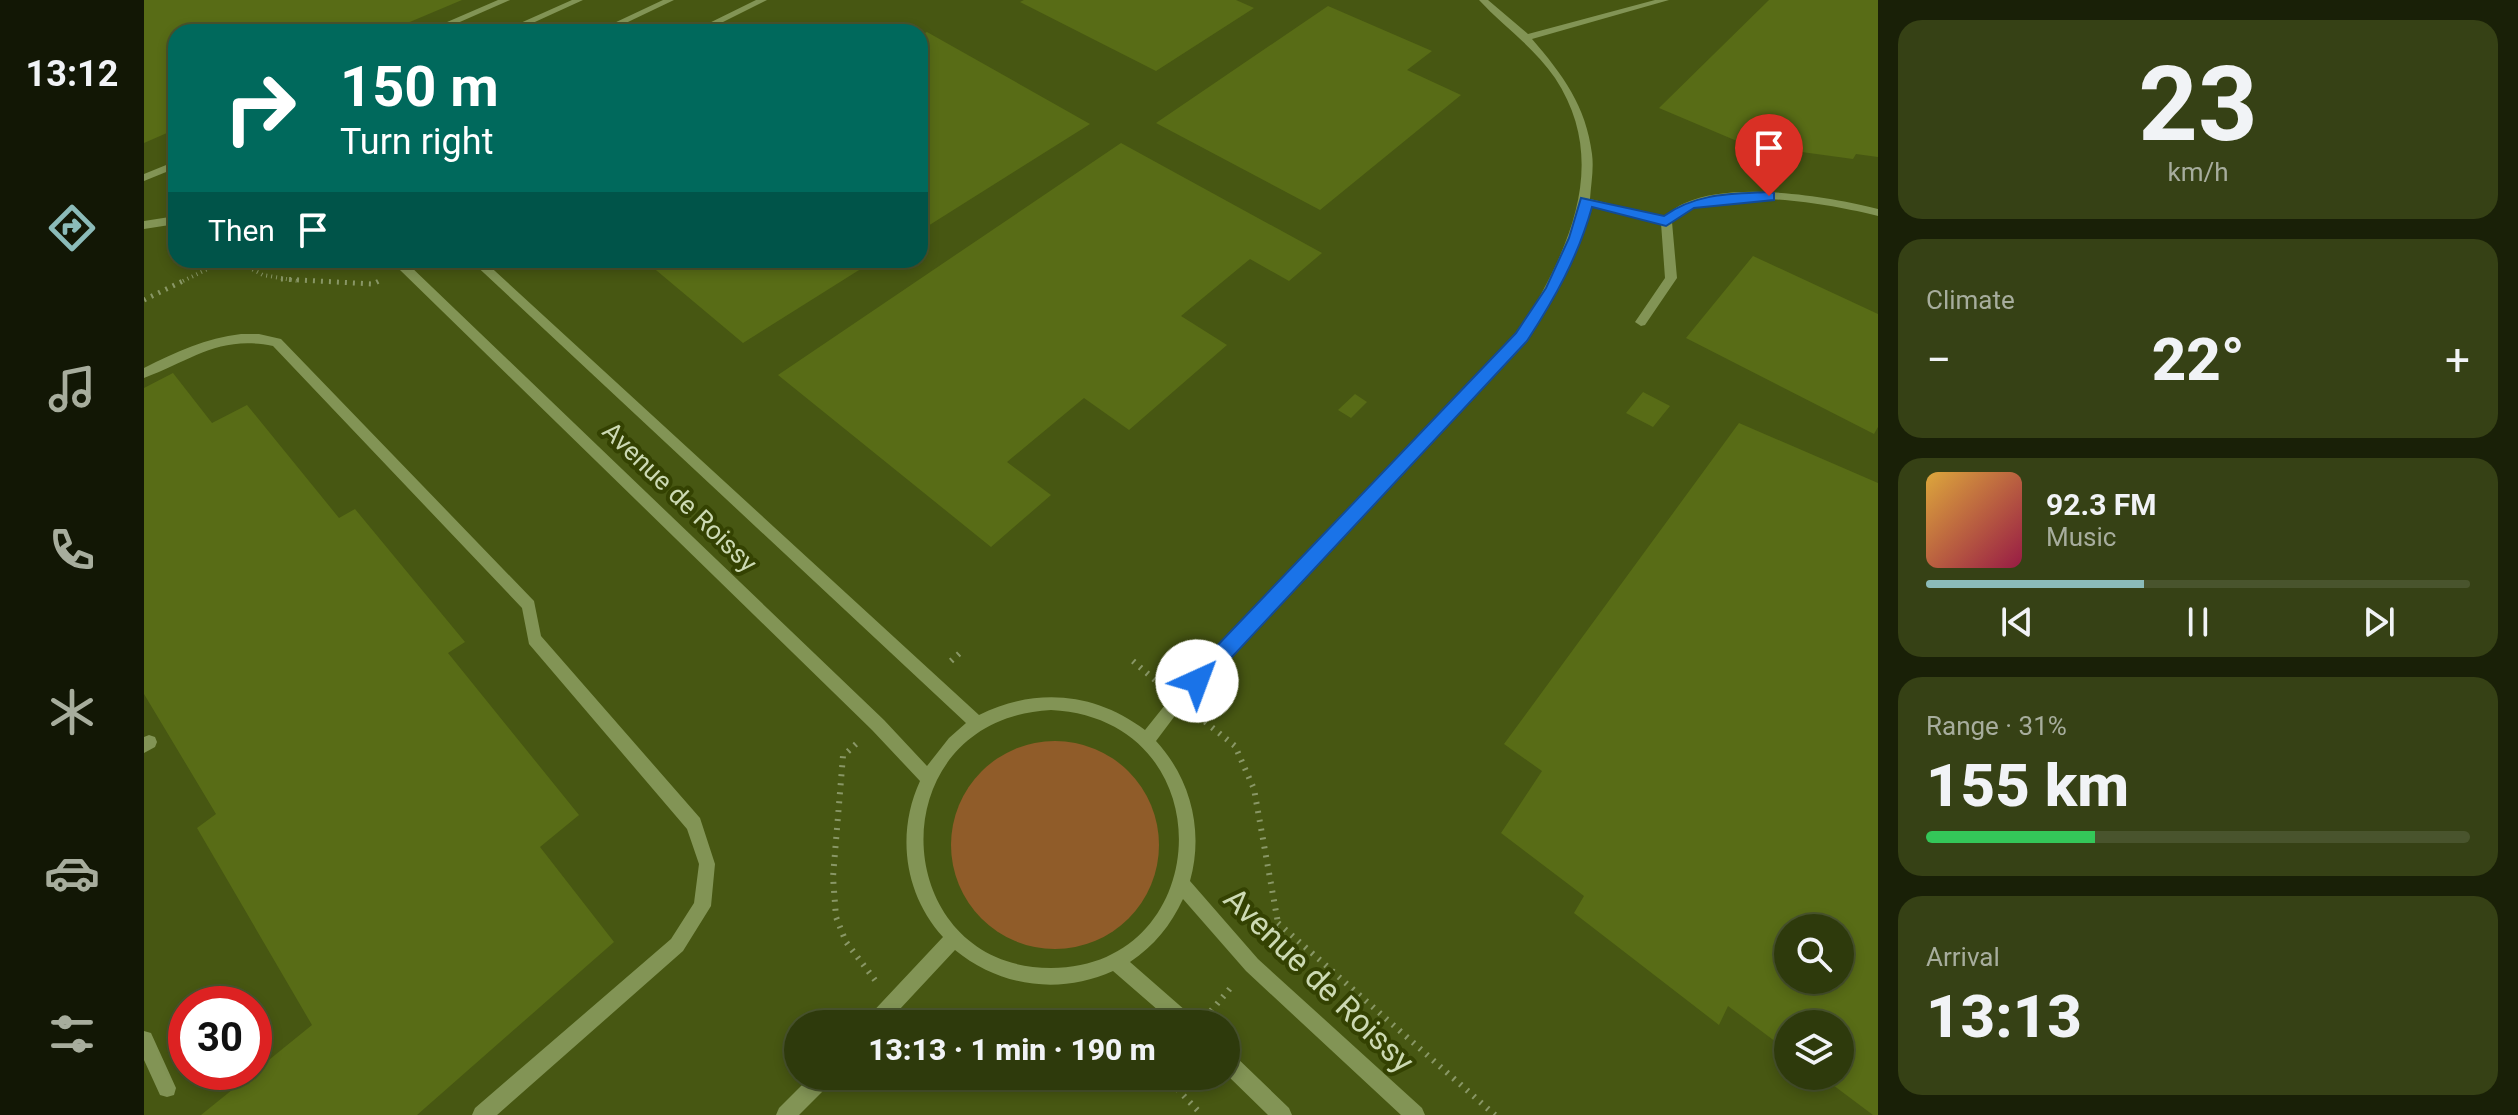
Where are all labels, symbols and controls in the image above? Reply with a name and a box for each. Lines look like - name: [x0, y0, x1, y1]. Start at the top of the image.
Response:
- text: 23: [2138, 44, 2258, 165]
- text: 13:12: [26, 53, 118, 95]
- text: 150 m: [340, 54, 499, 120]
- icon: right: [208, 56, 312, 160]
- pin: [1735, 114, 1803, 196]
- text: Turn right: [340, 121, 493, 163]
- icon: arrive: [1747, 126, 1791, 170]
- text: km/h: [2167, 157, 2229, 187]
- icon: directions: [44, 200, 100, 256]
- icon: arrive: [291, 208, 335, 252]
- text: Then: [208, 213, 275, 248]
- text: Climate: [1926, 285, 2015, 315]
- text: 22°: [2152, 324, 2245, 395]
- text: −: [1926, 334, 1951, 386]
- text: +: [2445, 334, 2470, 386]
- icon: music: [44, 361, 100, 417]
- street label: Avenue de Roissy: [597, 416, 763, 578]
- text: 92.3 FM: [2046, 487, 2157, 522]
- icon: phone: [44, 522, 100, 578]
- text: Music: [2046, 522, 2116, 552]
- icon: previous: [1995, 600, 2039, 644]
- icon: pause: [2176, 600, 2220, 644]
- icon: next: [2357, 600, 2401, 644]
- position arrow: [1155, 639, 1239, 723]
- icon: climate: [44, 684, 100, 740]
- text: Range · 31%: [1926, 711, 2067, 741]
- text: 155 km: [1926, 750, 2129, 821]
- icon: car: [44, 845, 100, 901]
- street label: Avenue de Roissy: [1216, 880, 1422, 1080]
- map controls: [1774, 914, 1854, 1090]
- button: search: [1774, 914, 1854, 994]
- text: Arrival: [1926, 942, 2000, 972]
- text: 13:13: [1926, 981, 2082, 1052]
- speed limit sign: 30: [168, 986, 272, 1090]
- icon: filters: [44, 1006, 100, 1062]
- button: layers: [1774, 1010, 1854, 1090]
- text: 13:13 · 1 min · 190 m: [868, 1032, 1156, 1067]

